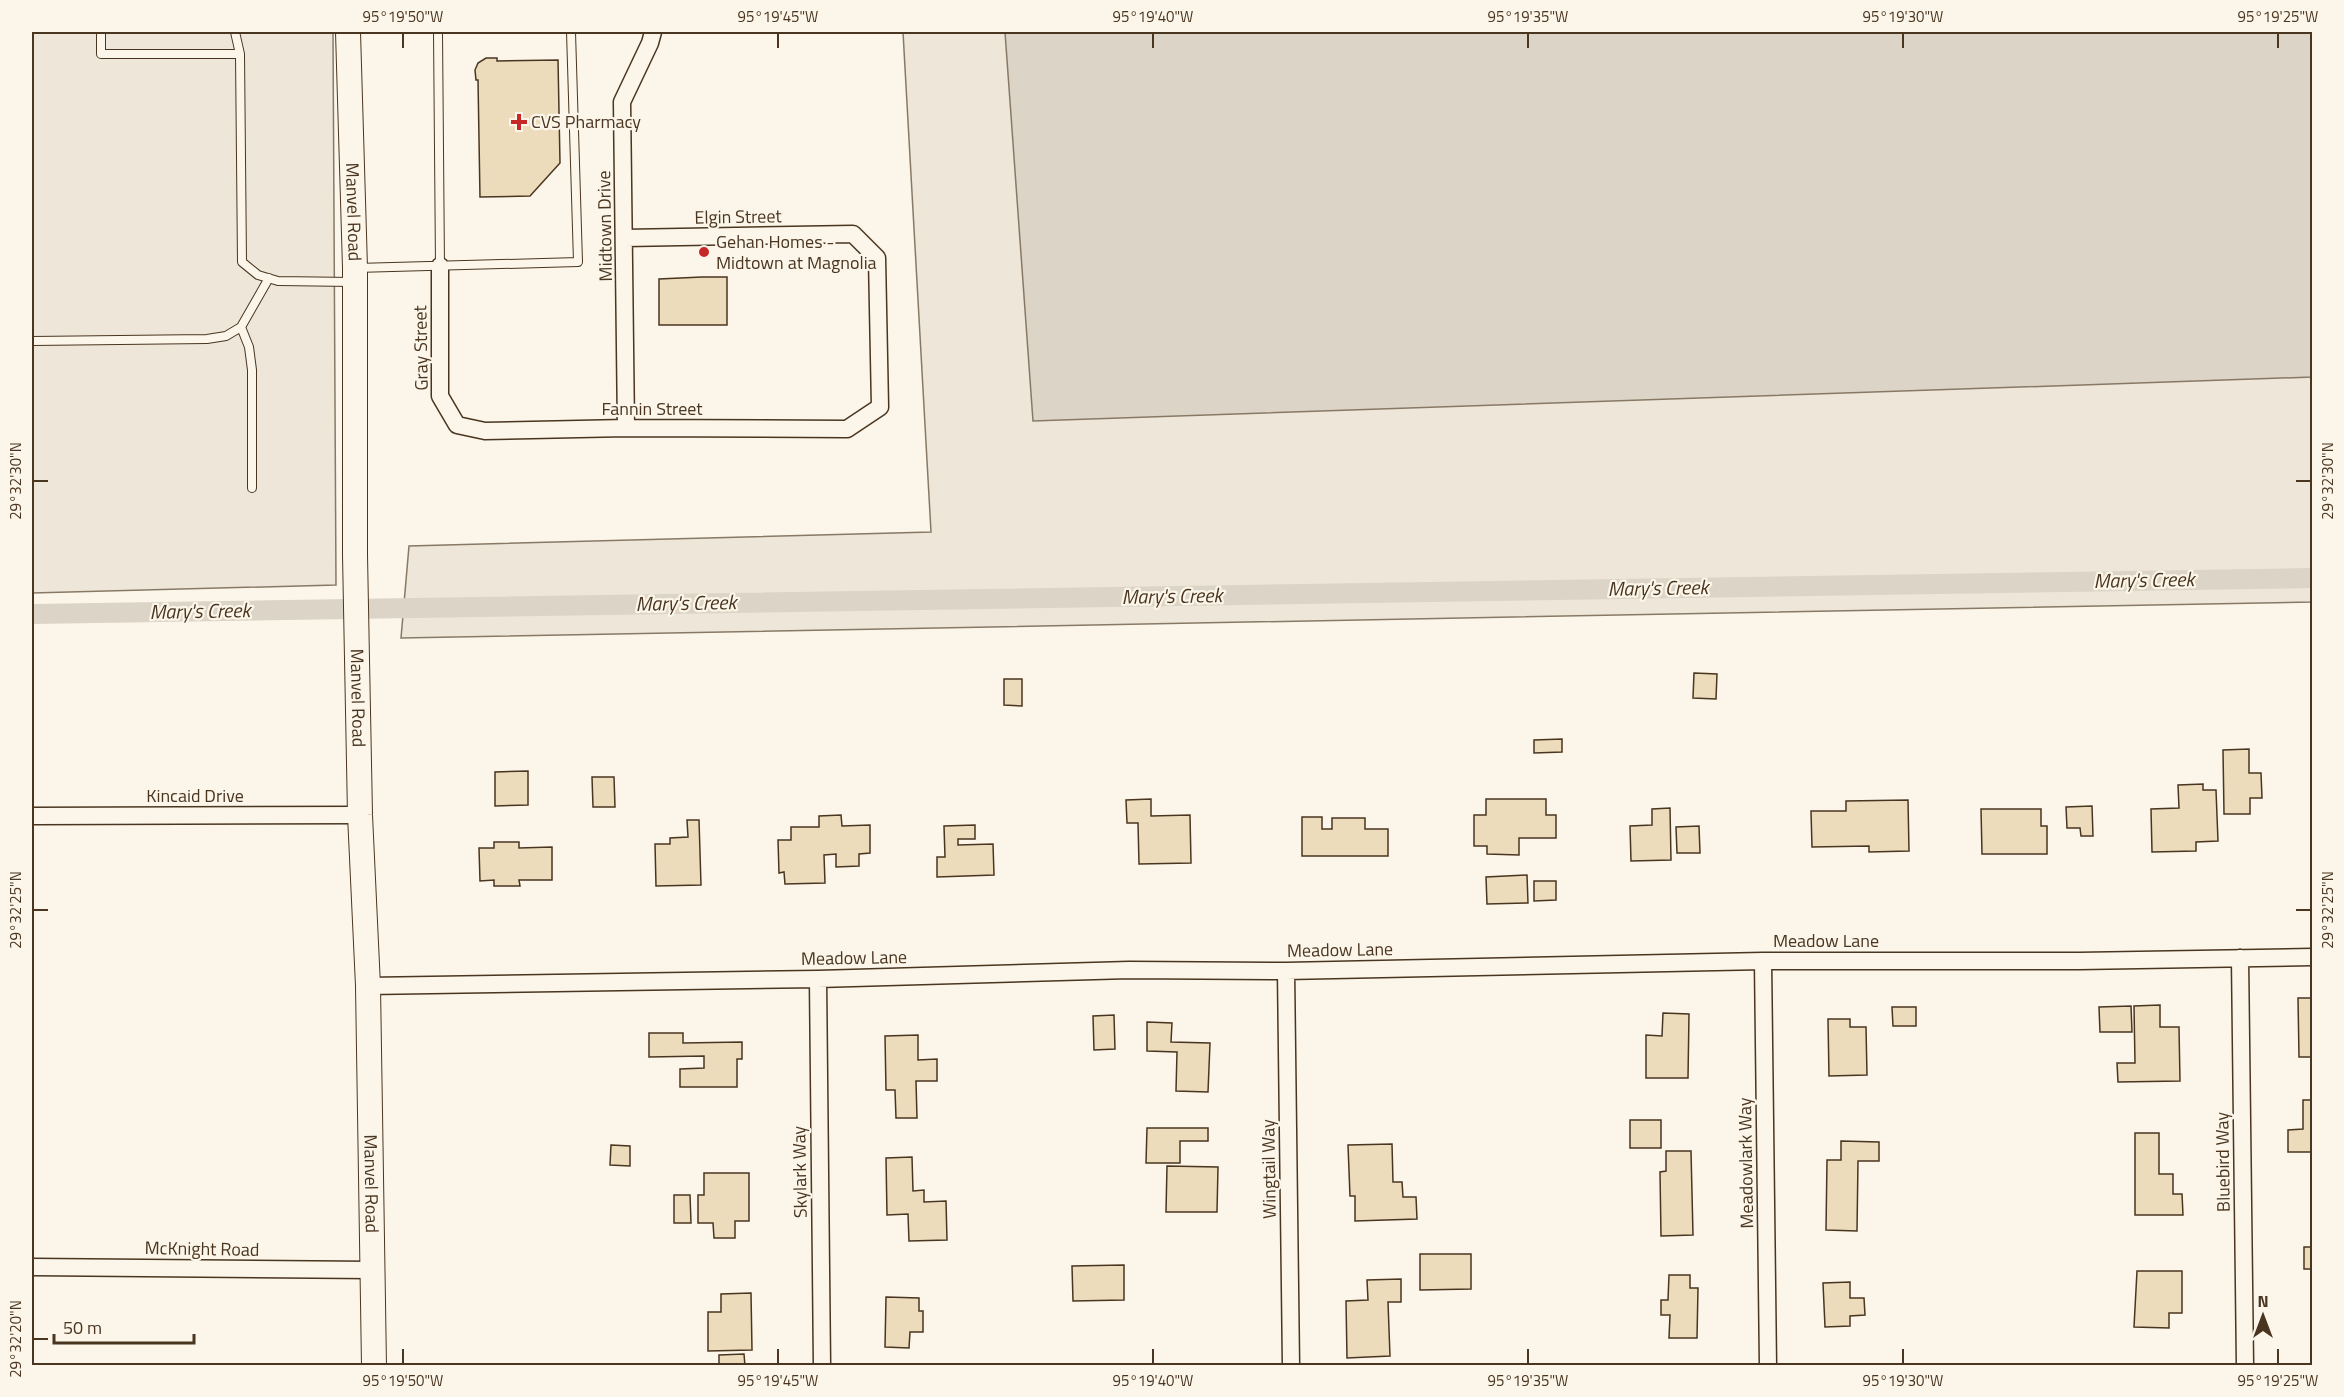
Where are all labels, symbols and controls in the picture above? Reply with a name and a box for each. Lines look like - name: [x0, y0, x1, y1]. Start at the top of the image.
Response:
- text: 95°19'50"W: [363, 5, 443, 28]
- text: 95°19'45"W: [738, 5, 818, 28]
- text: 95°19'40"W: [1113, 5, 1193, 28]
- text: 95°19'35"W: [1488, 5, 1568, 28]
- text: 95°19'30"W: [1863, 5, 1943, 28]
- text: 95°19'25"W: [2238, 5, 2318, 28]
- place label: CVS Pharmacy: [531, 108, 641, 135]
- marker: CVS Pharmacy: [512, 115, 526, 129]
- street label: Manvel Road: [339, 162, 369, 262]
- street label: Midtown Drive: [590, 170, 619, 282]
- street label: Elgin Street: [694, 202, 783, 231]
- place label: Gehan Homes - Midtown at Magnolia: [716, 228, 877, 276]
- marker: Gehan Homes - Midtown at Magnolia: [697, 245, 711, 259]
- street label: Gray Street: [406, 304, 435, 391]
- street label: Fannin Street: [601, 395, 703, 422]
- text: 29°32'30"N: [4, 442, 27, 520]
- text: 29°32'30"N: [2316, 442, 2339, 520]
- water label: Mary's Creek: [2093, 563, 2197, 596]
- water label: Mary's Creek: [1607, 571, 1711, 604]
- water label: Mary's Creek: [1121, 579, 1225, 612]
- water label: Mary's Creek: [635, 586, 739, 619]
- water label: Mary's Creek: [149, 594, 253, 627]
- street label: Manvel Road: [344, 648, 373, 747]
- street label: Kincaid Drive: [146, 782, 244, 809]
- text: 29°32'25"N: [4, 871, 27, 949]
- text: 29°32'25"N: [2316, 871, 2339, 949]
- street label: Meadow Lane: [1773, 927, 1879, 954]
- street label: Meadow Lane: [1287, 935, 1393, 964]
- street label: Meadow Lane: [801, 943, 907, 972]
- street label: Meadowlark Way: [1731, 1097, 1760, 1229]
- street label: Bluebird Way: [2208, 1111, 2237, 1212]
- street label: Wingtail Way: [1254, 1119, 1283, 1219]
- street label: Skylark Way: [785, 1125, 814, 1218]
- street label: Manvel Road: [357, 1134, 386, 1233]
- street label: McKnight Road: [144, 1234, 260, 1263]
- north arrow: [2233, 1286, 2293, 1346]
- text: N: [2257, 1289, 2269, 1313]
- text: 29°32'20"N: [4, 1300, 27, 1378]
- scale bar: [54, 1307, 194, 1345]
- text: 50 m: [63, 1314, 102, 1341]
- text: 95°19'50"W: [363, 1369, 443, 1392]
- text: 95°19'45"W: [738, 1369, 818, 1392]
- text: 95°19'40"W: [1113, 1369, 1193, 1392]
- text: 95°19'35"W: [1488, 1369, 1568, 1392]
- text: 95°19'30"W: [1863, 1369, 1943, 1392]
- text: 95°19'25"W: [2238, 1369, 2318, 1392]

